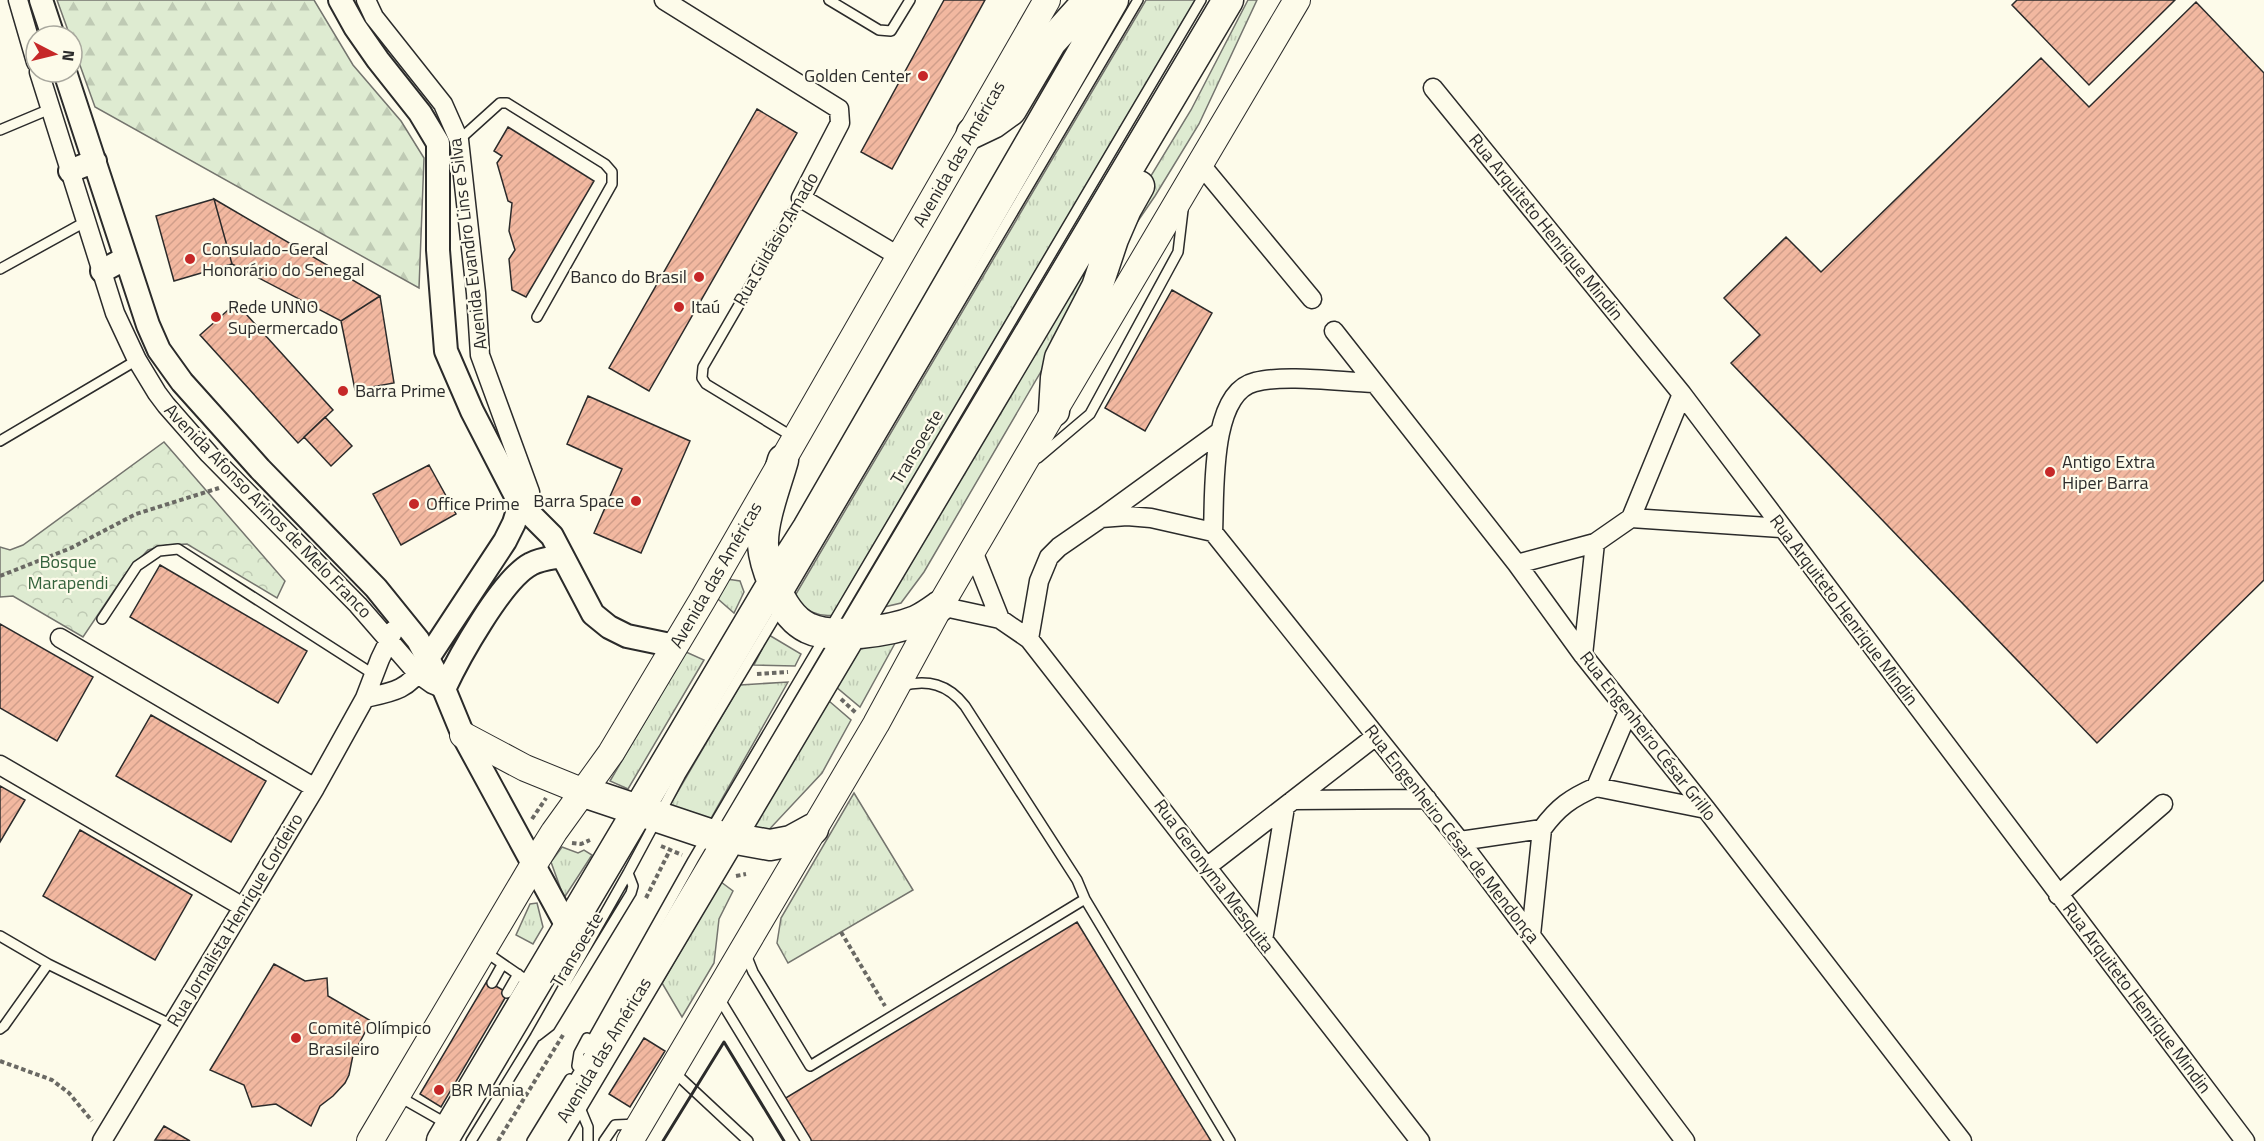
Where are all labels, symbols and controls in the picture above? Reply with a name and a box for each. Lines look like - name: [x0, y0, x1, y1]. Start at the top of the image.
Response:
- north arrow: [24, 24, 84, 84]
- text: N: [56, 49, 81, 63]
- place label: Golden Center: [804, 62, 911, 89]
- marker: Golden Center: [916, 69, 930, 83]
- street label: Avenida das Américas: [906, 75, 1012, 232]
- street label: Rua Arquiteto Henrique Mindin: [1462, 128, 1630, 326]
- street label: Avenida Evandro Lins e Silva: [441, 137, 494, 351]
- street label: Rua Gildásio Amado: [726, 167, 825, 311]
- place label: Consulado-Geral Honorário do Senegal: [202, 235, 365, 283]
- marker: Consulado-Geral Honorário do Senegal: [183, 252, 197, 266]
- place label: Banco do Brasil: [570, 263, 687, 290]
- marker: Banco do Brasil: [692, 270, 706, 284]
- place label: Rede UNNO Supermercado: [228, 293, 338, 341]
- place label: Itaú: [691, 293, 720, 320]
- marker: Itaú: [672, 300, 686, 314]
- marker: Rede UNNO Supermercado: [209, 310, 223, 324]
- place label: Barra Prime: [355, 377, 446, 404]
- marker: Barra Prime: [336, 384, 350, 398]
- street label: Avenida Afonso Arinos de Melo Franco: [158, 397, 379, 624]
- street label: Transoeste: [883, 404, 950, 490]
- place label: Antigo Extra Hiper Barra: [2062, 448, 2155, 496]
- marker: Antigo Extra Hiper Barra: [2043, 465, 2057, 479]
- place label: Barra Space: [533, 487, 624, 514]
- place label: Office Prime: [426, 490, 520, 517]
- marker: Barra Space: [629, 494, 643, 508]
- street label: Avenida das Américas: [663, 496, 769, 653]
- marker: Office Prime: [407, 497, 421, 511]
- street label: Rua Arquiteto Henrique Mindin: [1763, 508, 1925, 711]
- park label: Bosque Marapendi: [27, 548, 109, 596]
- street label: Rua Engenheiro César Grillo: [1573, 645, 1723, 826]
- street label: Rua Engenheiro César de Mendonça: [1358, 718, 1547, 949]
- street label: Rua Geronyma Mesquita: [1148, 793, 1281, 958]
- street label: Rua Jornalista Henrique Cordeiro: [160, 808, 309, 1032]
- street label: Rua Arquiteto Henrique Mindin: [2056, 896, 2218, 1099]
- street label: Transoeste: [543, 907, 610, 993]
- street label: Avenida das Américas: [549, 972, 658, 1128]
- place label: Comitê Olímpico Brasileiro: [308, 1014, 431, 1062]
- marker: Comitê Olímpico Brasileiro: [289, 1031, 303, 1045]
- place label: BR Mania: [451, 1076, 524, 1103]
- marker: BR Mania: [432, 1083, 446, 1097]

